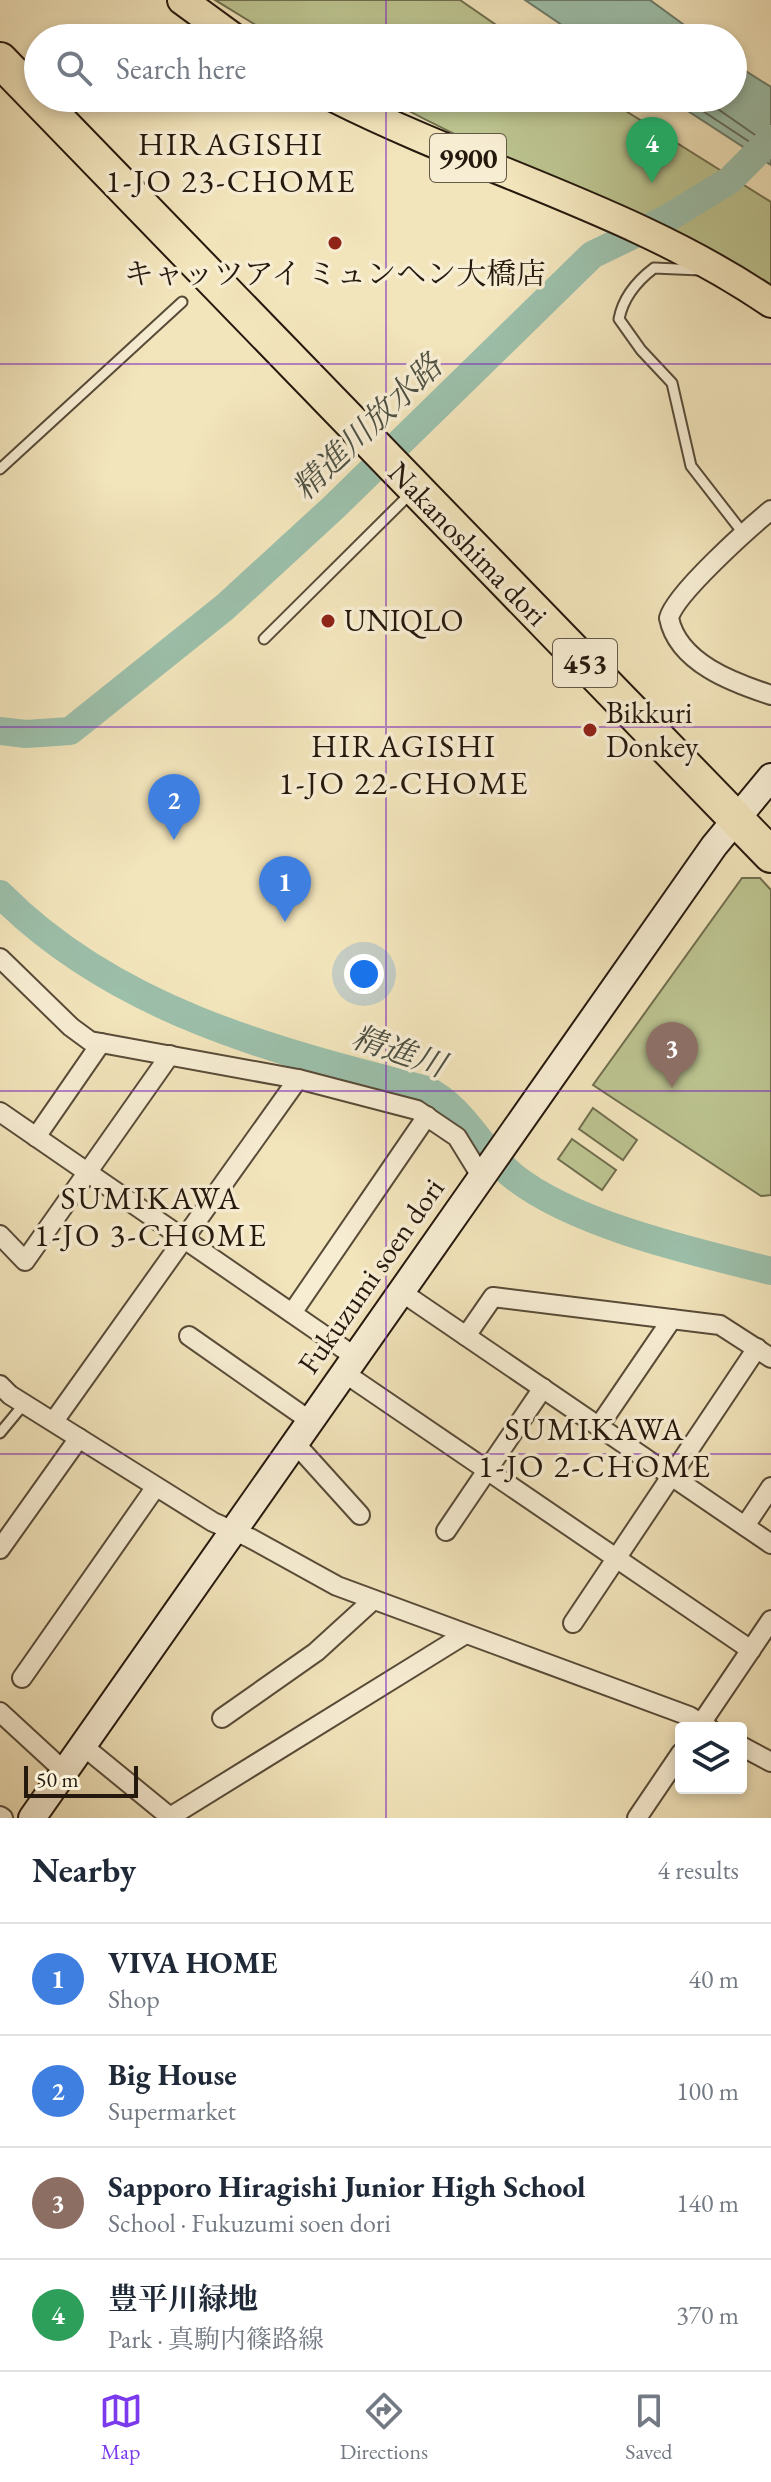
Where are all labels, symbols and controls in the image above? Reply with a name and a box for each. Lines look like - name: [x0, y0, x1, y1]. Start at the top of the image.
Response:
- search box: [24, 24, 747, 112]
- icon: search: [52, 46, 96, 90]
- text: Search here: [116, 49, 246, 88]
- pin: 4: [626, 117, 678, 183]
- district label: HIRAGISHI 1-JO 23-CHOME: [105, 123, 357, 202]
- road number: 9900: [430, 134, 506, 182]
- marker: キャッツアイ ミュンヘン大橋店: [326, 234, 344, 252]
- place label: キャッツアイ ミュンヘン大橋店: [124, 254, 546, 293]
- water label: 精進川放水路: [283, 344, 452, 509]
- street label: Nakanoshima dori: [380, 453, 557, 634]
- place label: UNIQLO: [344, 601, 463, 640]
- marker: UNIQLO: [319, 612, 337, 630]
- road number: 453: [553, 639, 617, 687]
- place label: Bikkuri Donkey: [606, 693, 699, 766]
- marker: Bikkuri Donkey: [581, 721, 599, 739]
- district label: HIRAGISHI 1-JO 22-CHOME: [278, 725, 530, 804]
- pin: 2: [148, 774, 200, 840]
- pin: 1: [259, 856, 311, 922]
- your location: [344, 954, 384, 994]
- water label: 精進川: [347, 1016, 454, 1087]
- pin: 3: [646, 1022, 698, 1088]
- street label: Fukuzumi soen dori: [289, 1170, 453, 1381]
- district label: SUMIKAWA 1-JO 3-CHOME: [34, 1177, 268, 1256]
- district label: SUMIKAWA 1-JO 2-CHOME: [478, 1408, 712, 1487]
- map controls: [675, 1722, 747, 1794]
- button: layers: [675, 1722, 747, 1794]
- scale bar: [24, 1762, 138, 1798]
- text: 50 m: [36, 1765, 79, 1794]
- text: Nearby: [32, 1848, 136, 1892]
- text: 4 results: [658, 1853, 739, 1887]
- text: VIVA HOME: [108, 1943, 277, 1982]
- text: 1: [51, 1962, 65, 1996]
- text: 40 m: [689, 1962, 739, 1996]
- text: Shop: [108, 1982, 160, 2016]
- text: Big House: [108, 2055, 237, 2094]
- text: 2: [51, 2074, 65, 2108]
- text: 100 m: [676, 2074, 739, 2108]
- text: Supermarket: [108, 2094, 236, 2128]
- text: Sapporo Hiragishi Junior High School: [108, 2167, 586, 2206]
- text: 3: [51, 2186, 65, 2220]
- text: 140 m: [676, 2186, 739, 2220]
- text: School · Fukuzumi soen dori: [108, 2206, 391, 2240]
- text: 豊平川緑地: [108, 2279, 258, 2318]
- text: 4: [51, 2298, 65, 2332]
- text: 370 m: [676, 2298, 739, 2332]
- text: Park · 真駒内篠路線: [108, 2322, 324, 2356]
- tab: Map: [99, 2389, 143, 2466]
- tab: Directions: [340, 2389, 428, 2466]
- tab: Saved: [625, 2389, 672, 2466]

